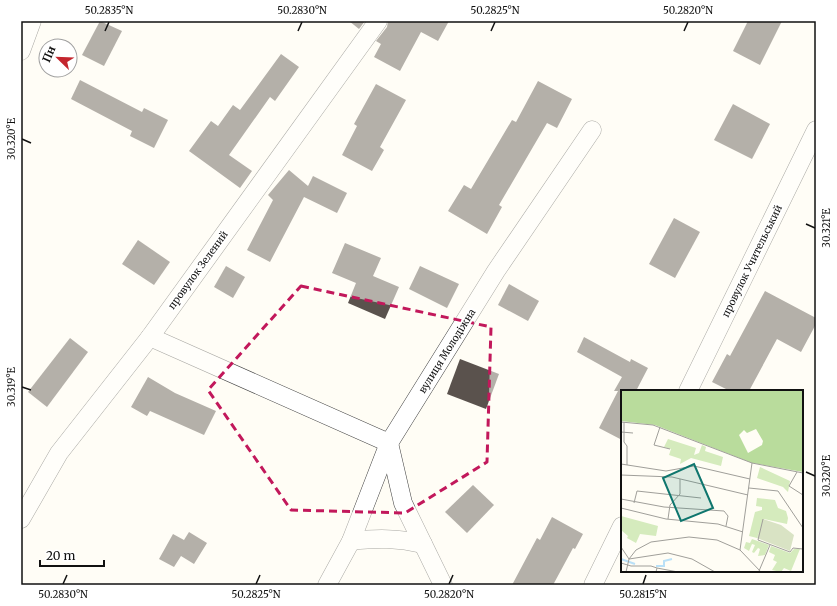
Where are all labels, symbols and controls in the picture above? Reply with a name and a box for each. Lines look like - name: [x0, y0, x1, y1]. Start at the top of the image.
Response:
- text: 50.2835°N: [85, 4, 133, 17]
- text: 50.2830°N: [277, 4, 327, 17]
- text: 50.2825°N: [471, 4, 520, 17]
- text: 50.2820°N: [663, 4, 713, 17]
- north arrow: [38, 38, 78, 78]
- text: Пн: [39, 44, 59, 64]
- text: 30.320°E: [5, 117, 18, 160]
- street label: провулок Учительський: [719, 203, 785, 319]
- text: 30.321°E: [820, 208, 833, 248]
- street label: провулок Зелений: [165, 228, 231, 312]
- street label: вулиця Молодіжна: [416, 306, 479, 396]
- text: 30.319°E: [5, 366, 18, 407]
- inset map: [621, 390, 803, 572]
- text: 30.320°E: [820, 454, 833, 497]
- scale bar: [40, 542, 104, 568]
- text: 20 m: [46, 548, 75, 563]
- text: 50.2830°N: [38, 588, 88, 601]
- text: 50.2825°N: [232, 588, 281, 601]
- text: 50.2820°N: [424, 588, 474, 601]
- text: 50.2815°N: [619, 588, 667, 601]

